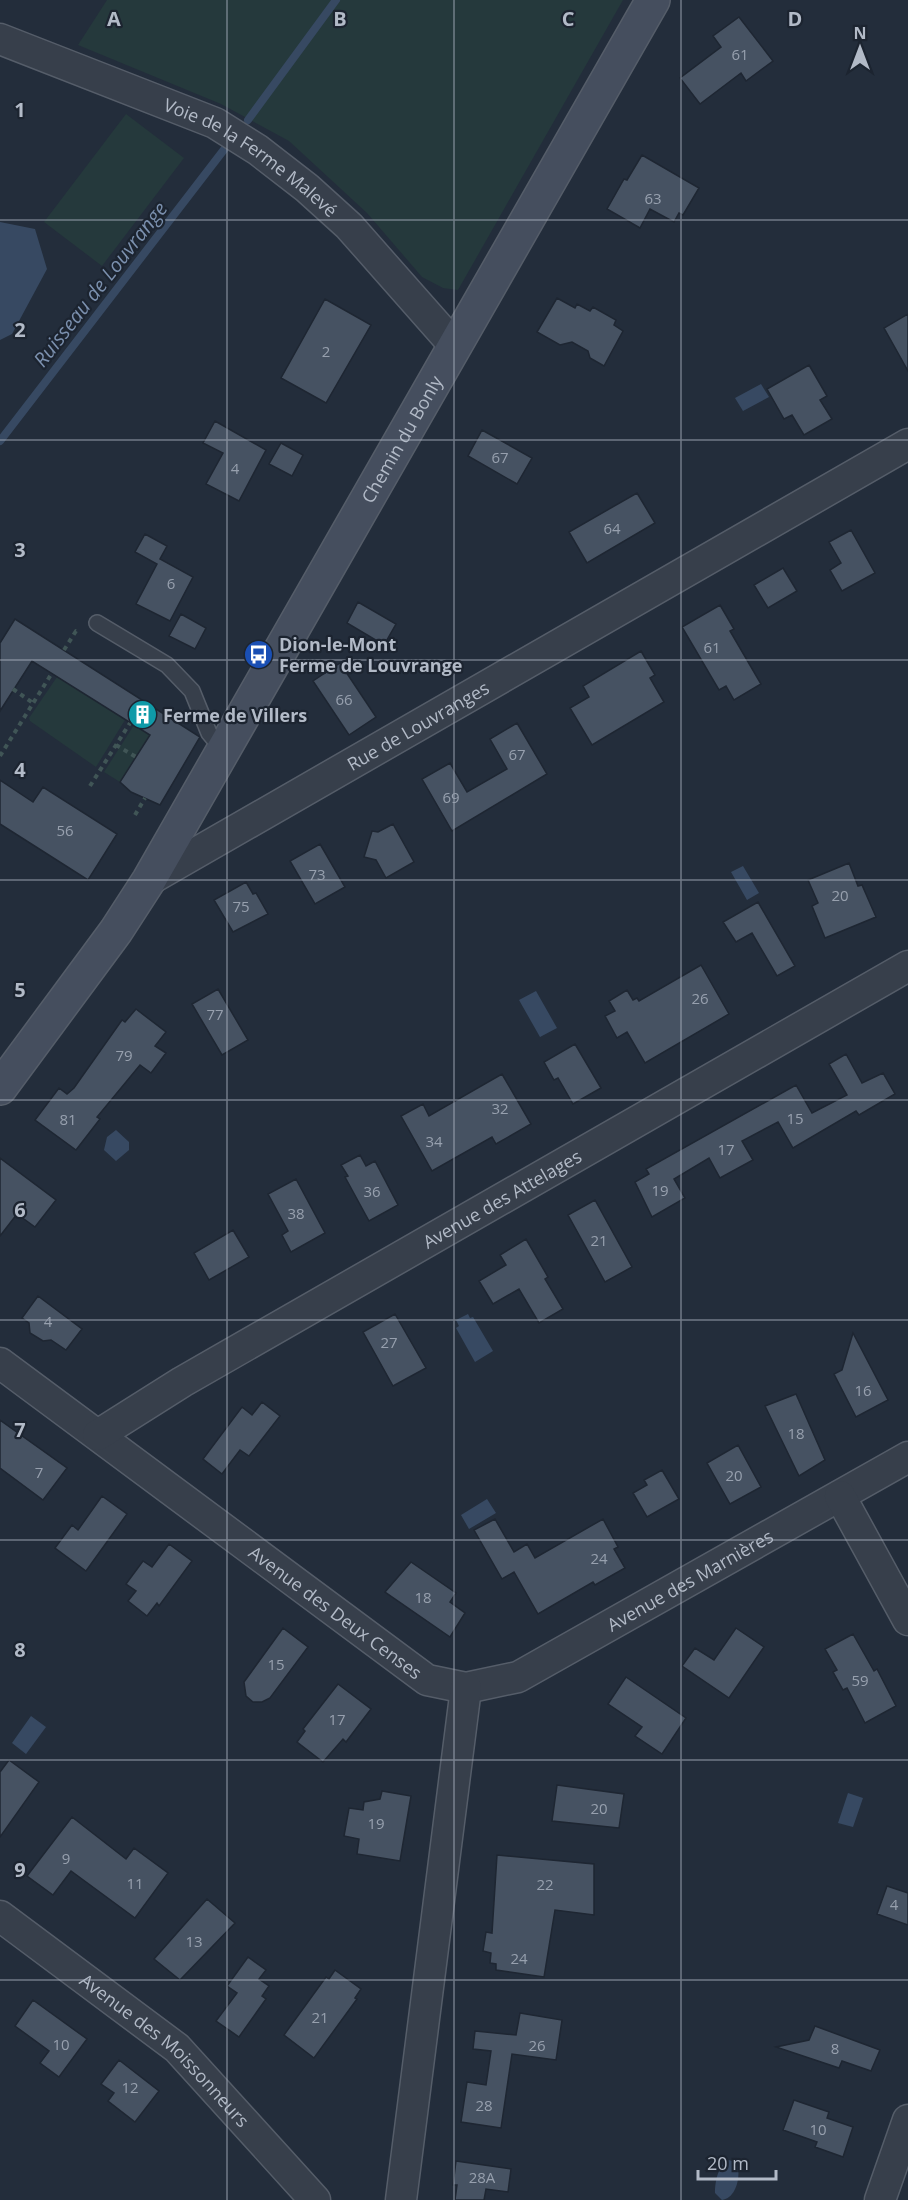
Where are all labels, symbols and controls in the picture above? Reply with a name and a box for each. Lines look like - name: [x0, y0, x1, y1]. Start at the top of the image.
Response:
- text: A: [107, 5, 121, 32]
- text: B: [333, 5, 347, 32]
- text: C: [562, 5, 575, 32]
- text: D: [788, 5, 802, 32]
- north arrow: [830, 18, 890, 78]
- text: N: [853, 22, 867, 44]
- house number: 61: [731, 44, 749, 64]
- street label: Voie de la Ferme Malevé: [160, 92, 343, 222]
- text: 1: [14, 96, 26, 123]
- house number: 63: [644, 188, 662, 208]
- water label: Ruisseau de Louvrange: [27, 196, 173, 372]
- text: 2: [14, 316, 26, 343]
- house number: 2: [322, 341, 330, 361]
- street label: Chemin du Bonly: [355, 370, 448, 507]
- house number: 67: [491, 447, 509, 467]
- house number: 4: [231, 458, 240, 478]
- house number: 64: [603, 518, 621, 538]
- text: 3: [14, 536, 26, 563]
- house number: 6: [167, 573, 175, 593]
- place label: Dion-le-Mont Ferme de Louvrange: [279, 632, 462, 677]
- house number: 61: [703, 637, 721, 657]
- bus stop icon: Dion-le-Mont Ferme de Louvrange: [242, 638, 274, 670]
- street label: Rue de Louvranges: [342, 675, 493, 776]
- house number: 66: [335, 689, 353, 709]
- building icon: Ferme de Villers: [126, 699, 158, 731]
- place label: Ferme de Villers: [163, 703, 307, 727]
- house number: 67: [508, 744, 526, 764]
- text: 4: [14, 756, 26, 783]
- house number: 69: [442, 787, 460, 807]
- house number: 56: [56, 820, 74, 840]
- house number: 73: [308, 864, 326, 884]
- house number: 20: [831, 885, 849, 905]
- house number: 75: [232, 896, 250, 916]
- text: 5: [14, 976, 26, 1003]
- house number: 26: [691, 988, 709, 1008]
- house number: 77: [206, 1004, 224, 1024]
- house number: 79: [115, 1045, 133, 1065]
- house number: 32: [491, 1098, 509, 1118]
- house number: 15: [786, 1108, 804, 1128]
- house number: 81: [59, 1109, 77, 1129]
- house number: 34: [425, 1131, 443, 1151]
- house number: 17: [717, 1139, 735, 1159]
- street label: Avenue des Attelages: [418, 1144, 586, 1254]
- house number: 19: [651, 1180, 669, 1200]
- house number: 36: [363, 1181, 381, 1201]
- text: 6: [14, 1196, 26, 1223]
- house number: 38: [287, 1203, 305, 1223]
- house number: 21: [590, 1230, 608, 1250]
- house number: 4: [44, 1311, 53, 1331]
- house number: 27: [380, 1332, 398, 1352]
- house number: 16: [854, 1380, 872, 1400]
- text: 7: [14, 1416, 26, 1443]
- house number: 18: [787, 1423, 805, 1443]
- house number: 7: [35, 1462, 43, 1482]
- house number: 20: [725, 1465, 743, 1485]
- street label: Avenue des Marnières: [602, 1524, 777, 1637]
- street label: Avenue des Deux Censes: [244, 1540, 427, 1684]
- house number: 24: [590, 1548, 608, 1568]
- house number: 18: [414, 1587, 432, 1607]
- text: 8: [14, 1636, 26, 1663]
- house number: 15: [267, 1654, 285, 1674]
- house number: 59: [851, 1670, 869, 1690]
- house number: 17: [328, 1709, 346, 1729]
- house number: 20: [590, 1798, 608, 1818]
- house number: 19: [367, 1813, 385, 1833]
- house number: 9: [62, 1848, 70, 1868]
- text: 9: [14, 1856, 26, 1883]
- house number: 11: [126, 1873, 144, 1893]
- house number: 22: [536, 1874, 554, 1894]
- house number: 4: [890, 1894, 899, 1914]
- house number: 13: [185, 1931, 203, 1951]
- house number: 24: [510, 1948, 528, 1968]
- street label: Avenue des Moissonneurs: [75, 1968, 255, 2132]
- house number: 21: [311, 2007, 329, 2027]
- house number: 10: [52, 2034, 70, 2054]
- house number: 26: [528, 2035, 546, 2055]
- house number: 8: [831, 2038, 839, 2058]
- house number: 12: [121, 2077, 139, 2097]
- house number: 28: [475, 2095, 493, 2115]
- house number: 10: [809, 2119, 827, 2139]
- scale bar: [698, 2143, 776, 2181]
- text: 20 m: [707, 2151, 749, 2175]
- house number: 28A: [469, 2167, 496, 2187]

